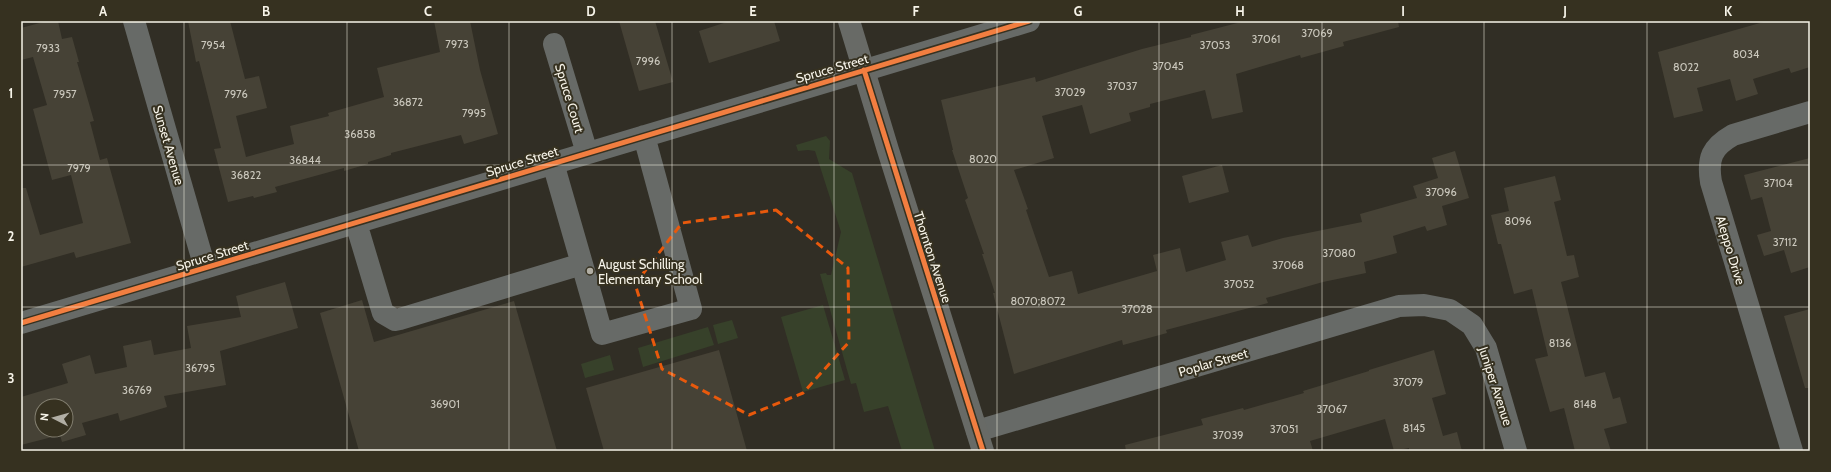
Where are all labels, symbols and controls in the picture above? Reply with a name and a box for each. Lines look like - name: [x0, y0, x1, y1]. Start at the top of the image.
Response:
- text: A: [99, 3, 108, 19]
- text: B: [262, 3, 270, 19]
- text: C: [424, 3, 432, 19]
- text: D: [586, 3, 596, 19]
- text: E: [749, 3, 757, 19]
- text: F: [913, 3, 920, 19]
- text: G: [1074, 3, 1083, 19]
- text: H: [1235, 3, 1245, 19]
- text: I: [1401, 3, 1405, 19]
- text: J: [1562, 3, 1567, 19]
- text: K: [1724, 3, 1733, 19]
- house number: 37069: [1301, 26, 1333, 40]
- house number: 37061: [1252, 32, 1280, 46]
- house number: 7973: [445, 37, 469, 51]
- house number: 7954: [201, 38, 226, 52]
- house number: 37053: [1200, 38, 1231, 52]
- house number: 7933: [36, 41, 60, 55]
- house number: 8034: [1733, 47, 1760, 61]
- street label: Spruce Street: [794, 50, 871, 86]
- house number: 7996: [636, 54, 660, 68]
- house number: 37045: [1152, 59, 1184, 73]
- house number: 8022: [1673, 60, 1699, 74]
- street label: Spruce Court: [552, 62, 588, 135]
- house number: 37037: [1107, 79, 1138, 93]
- text: 1: [9, 85, 13, 101]
- house number: 37029: [1054, 85, 1086, 99]
- house number: 7957: [53, 87, 77, 101]
- house number: 7976: [224, 87, 248, 101]
- house number: 36872: [393, 95, 423, 109]
- street label: Sunset Avenue: [150, 103, 188, 187]
- house number: 7995: [462, 106, 486, 120]
- house number: 36858: [344, 127, 376, 141]
- street label: Spruce Street: [484, 142, 561, 180]
- house number: 8020: [969, 152, 997, 166]
- house number: 36844: [289, 153, 321, 167]
- house number: 7979: [67, 161, 91, 175]
- house number: 36822: [231, 168, 261, 182]
- house number: 37104: [1763, 176, 1793, 190]
- house number: 37096: [1425, 185, 1457, 199]
- street label: Thornton Avenue: [911, 209, 955, 305]
- house number: 8096: [1505, 214, 1531, 228]
- street label: Aleppo Drive: [1713, 214, 1749, 287]
- text: 2: [8, 228, 15, 244]
- house number: 37112: [1773, 235, 1797, 249]
- street label: Spruce Street: [174, 236, 251, 274]
- house number: 37080: [1322, 246, 1356, 260]
- place label: August Schilling Elementary School: [598, 256, 702, 287]
- house number: 37068: [1272, 258, 1304, 272]
- marker: August Schilling Elementary School: [585, 266, 595, 276]
- house number: 37052: [1224, 277, 1255, 291]
- house number: 8070;8072: [1010, 294, 1066, 308]
- house number: 37028: [1121, 302, 1153, 316]
- house number: 8136: [1549, 336, 1571, 350]
- street label: Poplar Street: [1176, 344, 1250, 380]
- street label: Juniper Avenue: [1475, 344, 1516, 428]
- house number: 36795: [185, 361, 215, 375]
- text: 3: [7, 370, 15, 386]
- house number: 37079: [1393, 375, 1423, 389]
- house number: 36769: [122, 383, 152, 397]
- house number: 36901: [430, 397, 460, 411]
- house number: 8148: [1573, 397, 1597, 411]
- north arrow: [34, 398, 74, 438]
- house number: 37067: [1317, 402, 1348, 416]
- text: N: [37, 412, 51, 422]
- house number: 8145: [1403, 421, 1425, 435]
- house number: 37051: [1270, 422, 1298, 436]
- house number: 37039: [1212, 428, 1244, 442]

